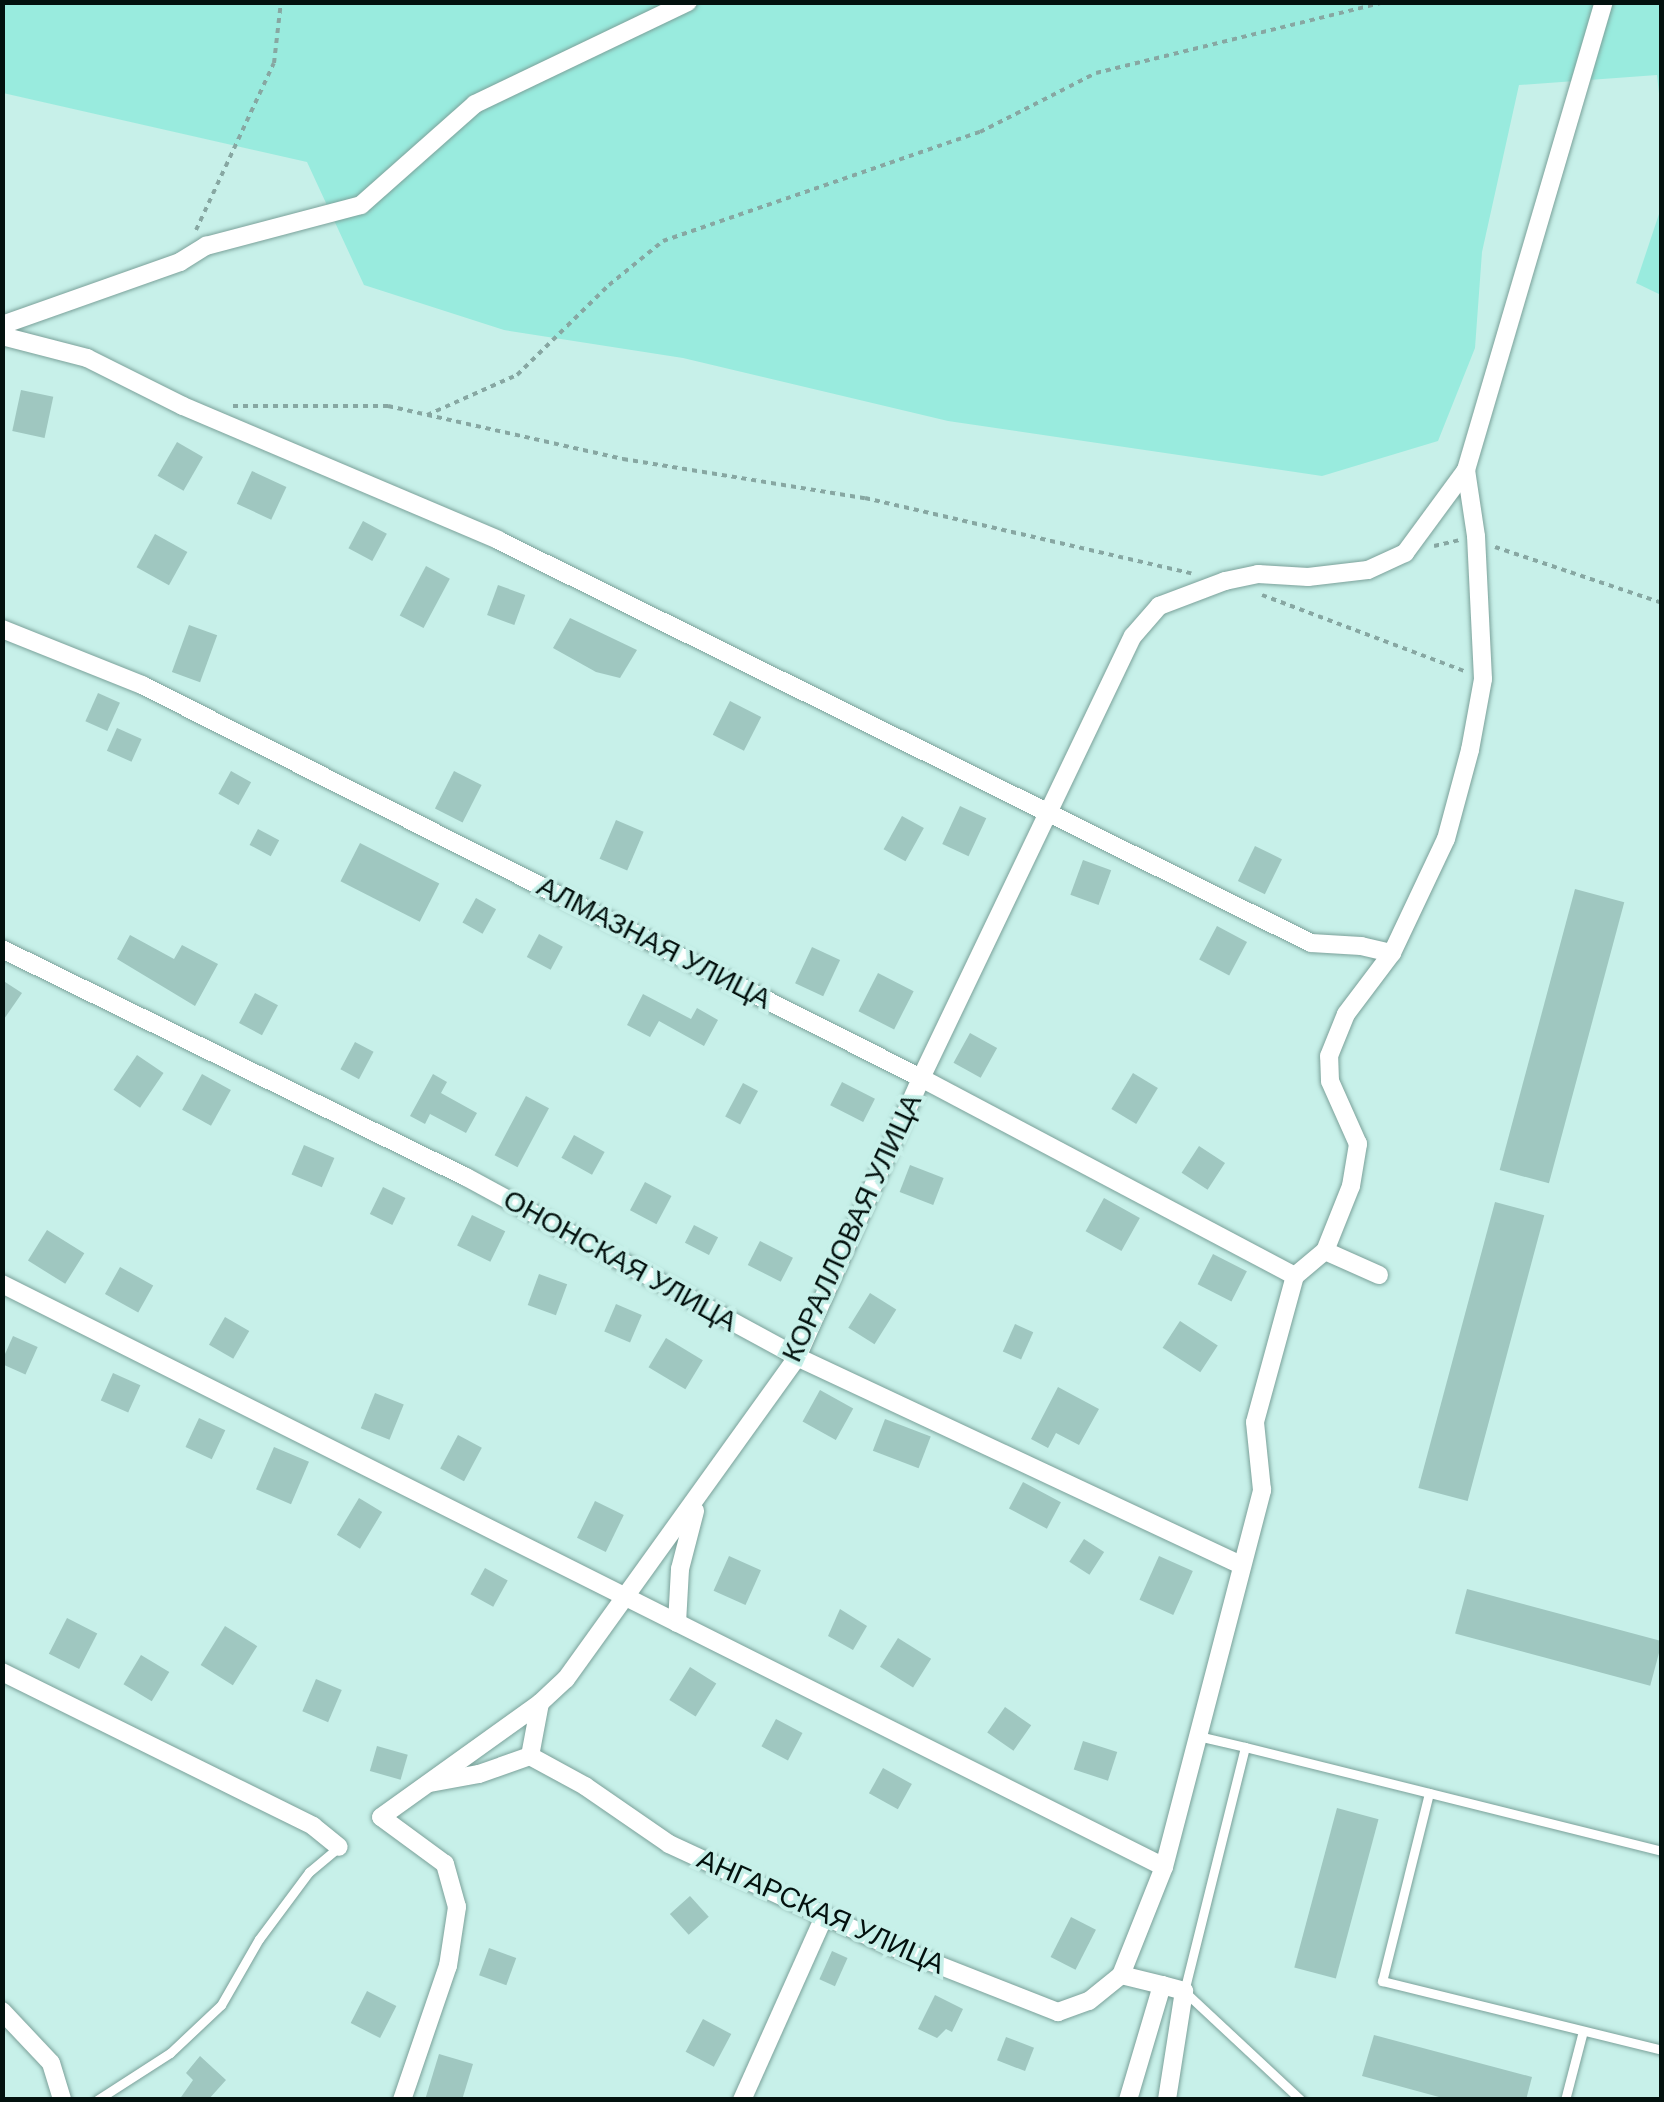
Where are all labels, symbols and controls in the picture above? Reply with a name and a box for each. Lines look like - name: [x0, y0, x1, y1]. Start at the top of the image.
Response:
- street label: АЛМАЗНАЯ УЛИЦА: [531, 869, 777, 1017]
- street label: КОРАЛЛОВАЯ УЛИЦА: [775, 1089, 929, 1367]
- street label: ОНОНСКАЯ УЛИЦА: [497, 1183, 743, 1339]
- street label: АНГАРСКАЯ УЛИЦА: [692, 1842, 950, 1982]

